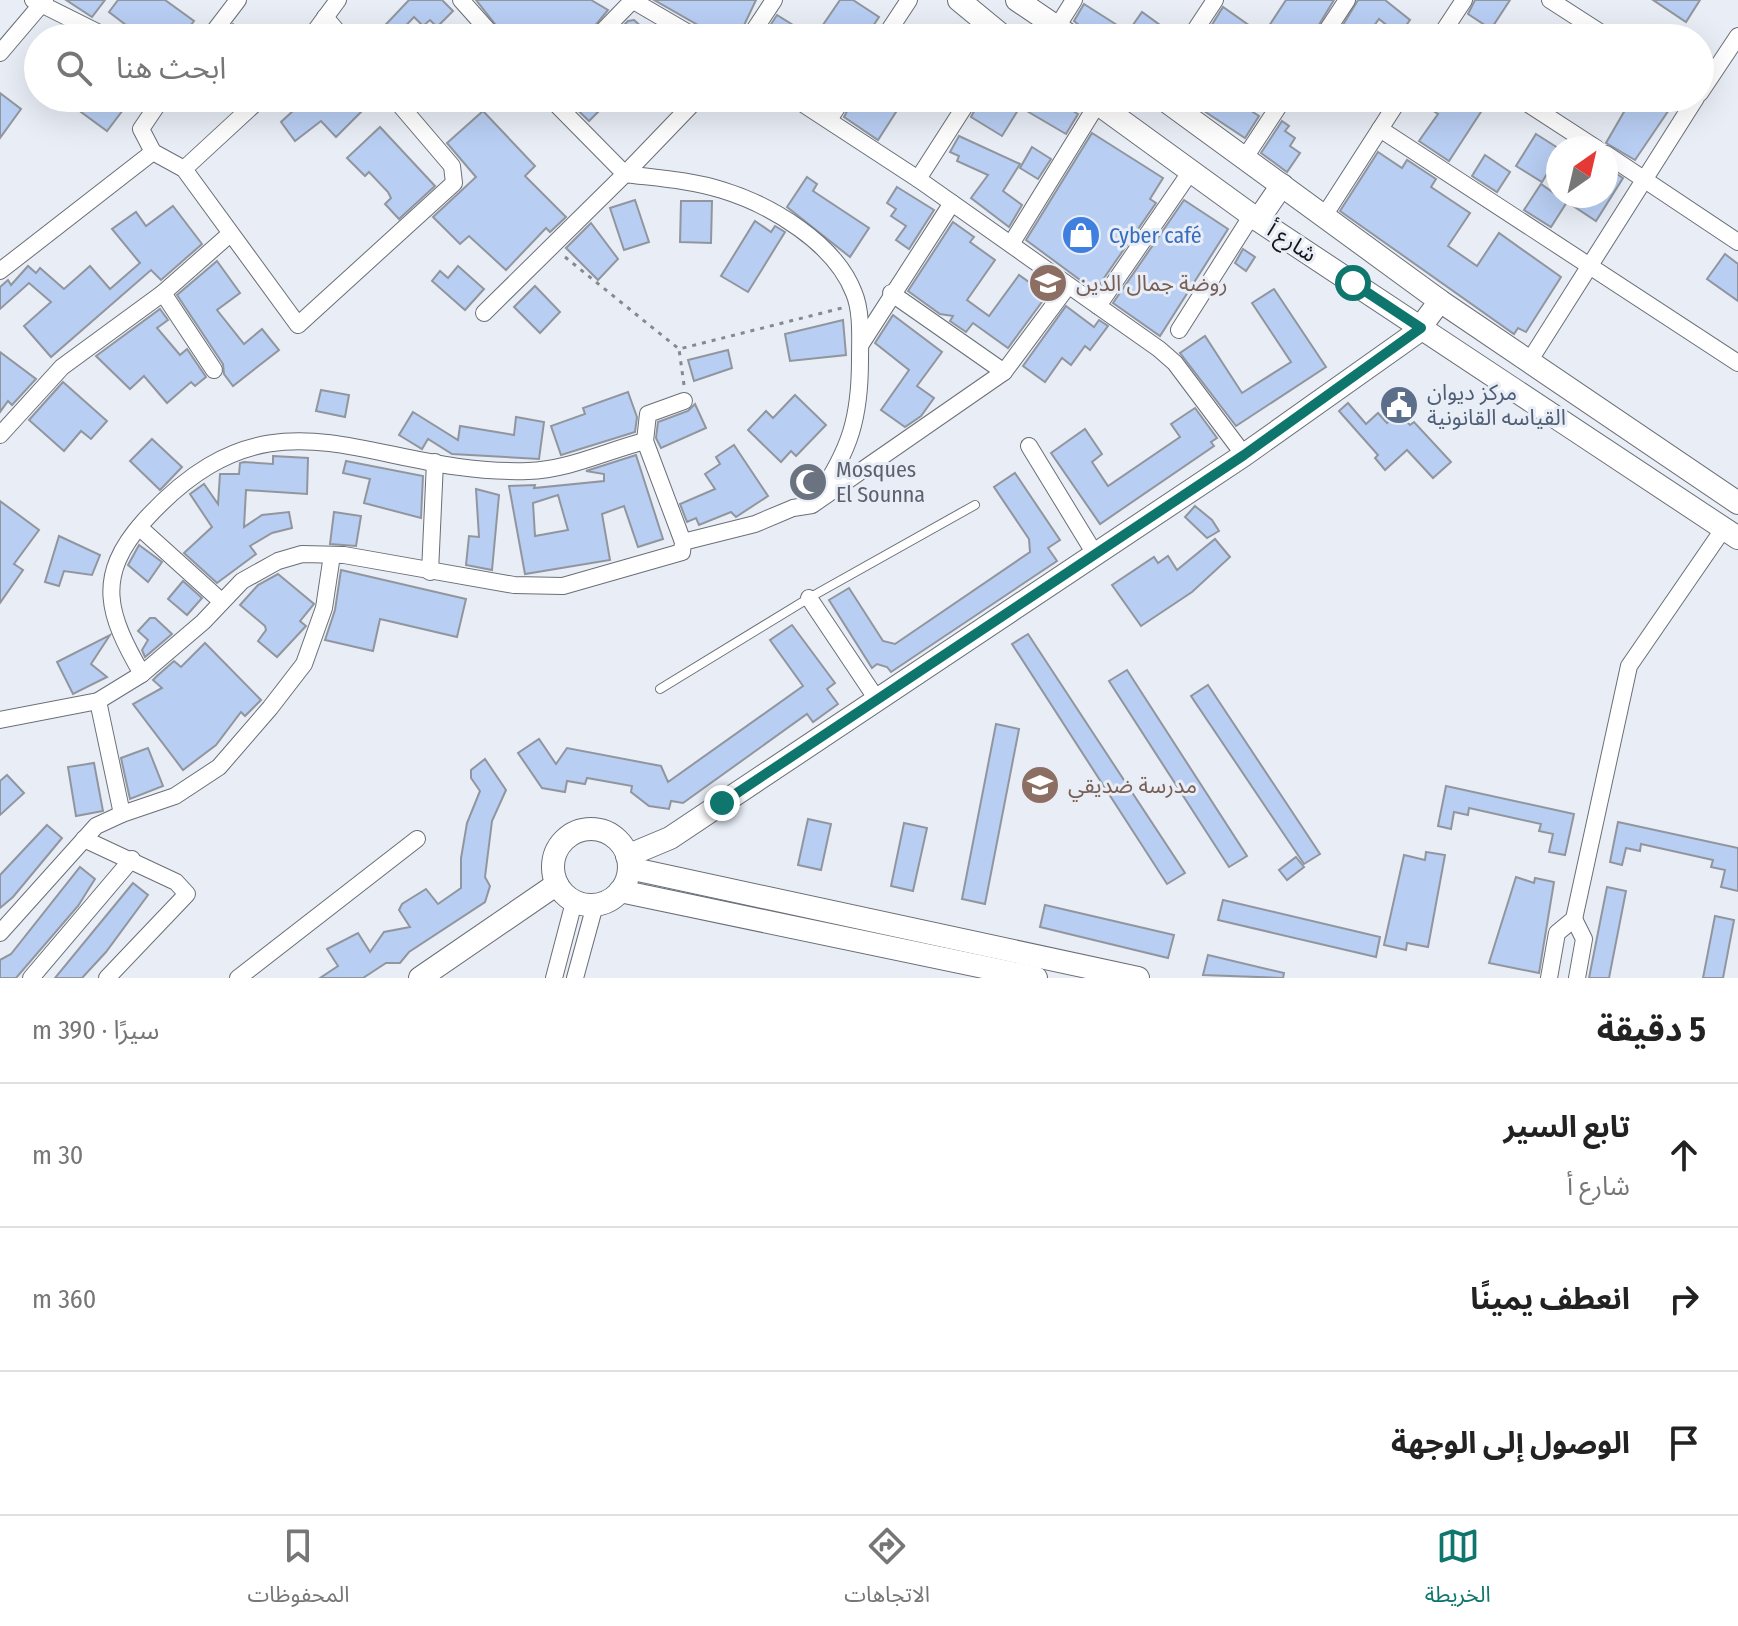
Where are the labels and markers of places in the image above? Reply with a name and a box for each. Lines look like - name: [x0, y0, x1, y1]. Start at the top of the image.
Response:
- shop icon: Cyber café: [1060, 214, 1102, 256]
- place label: Cyber café: [1109, 222, 1202, 249]
- school or university icon: روضة جمال الدين: [1027, 262, 1069, 304]
- place label: روضة جمال الدين: [1076, 270, 1227, 297]
- place label: مركز ديوان القياسه القانونية: [1427, 379, 1566, 431]
- public building icon: مركز ديوان القياسه القانونية: [1378, 384, 1420, 426]
- place label: Mosques El Sounna: [836, 456, 925, 508]
- mosque icon: Mosques El Sounna: [787, 461, 829, 503]
- school or university icon: مدرسة ضديقي: [1019, 764, 1061, 806]
- place label: مدرسة ضديقي: [1068, 772, 1197, 802]

